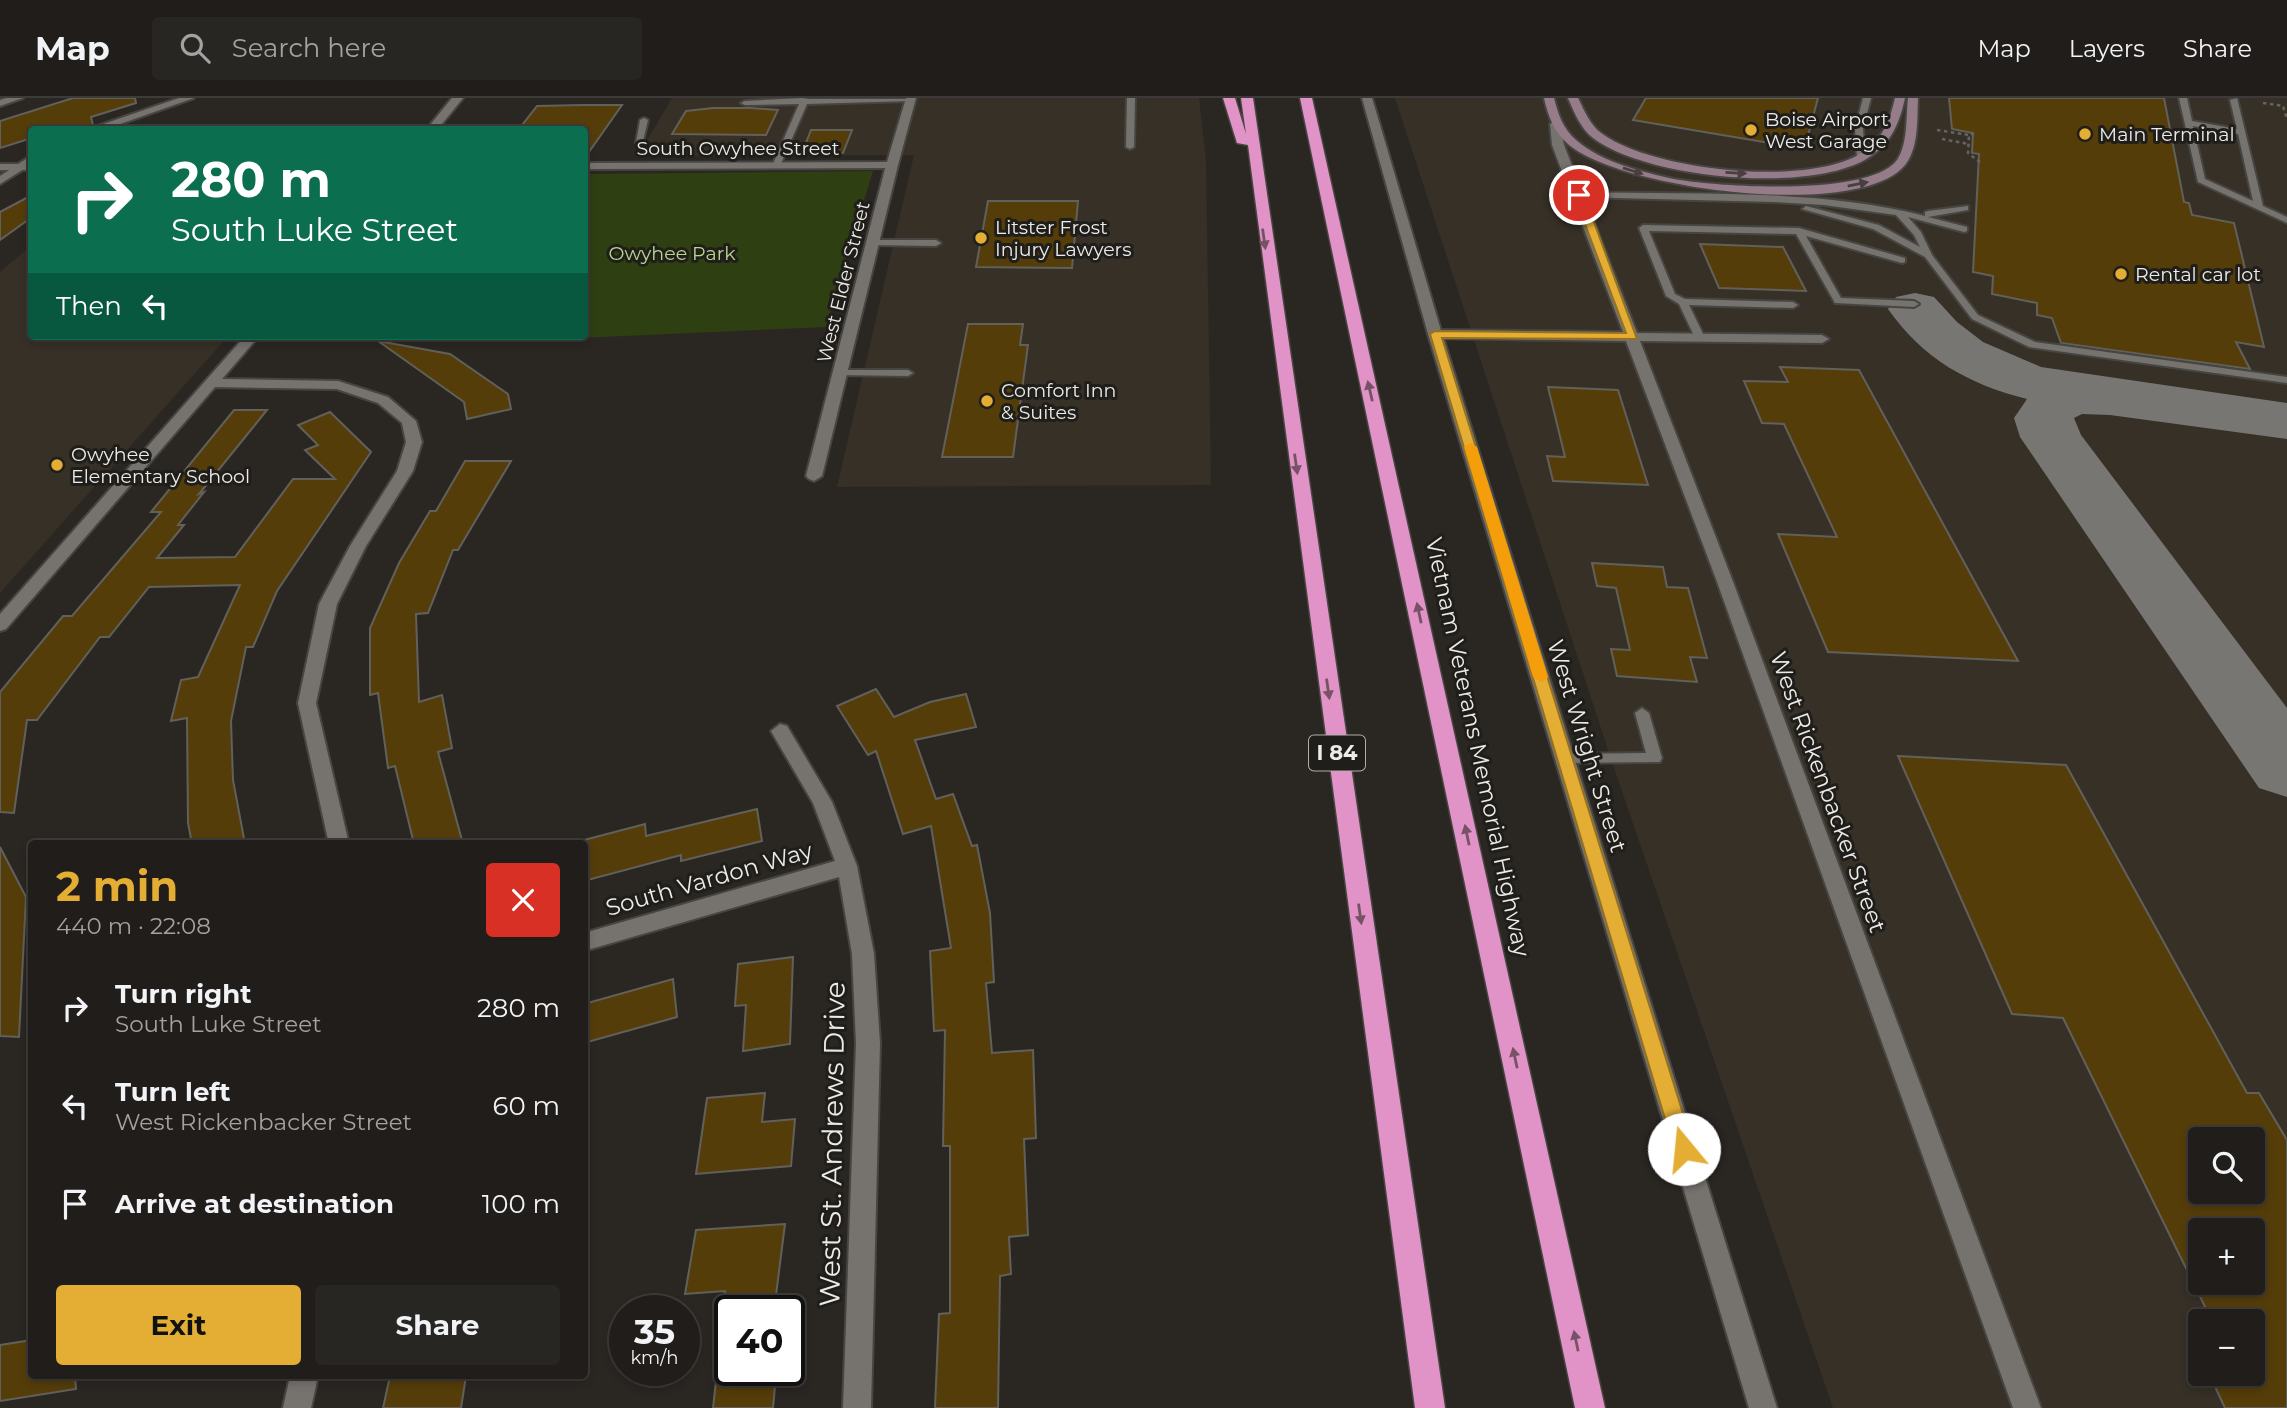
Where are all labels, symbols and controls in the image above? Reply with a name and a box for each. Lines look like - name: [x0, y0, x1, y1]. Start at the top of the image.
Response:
- search box: [152, 17, 642, 80]
- text: Map: [35, 28, 110, 68]
- icon: search: [176, 29, 214, 67]
- text: Search here: [232, 32, 386, 64]
- text: Map: [1977, 34, 2031, 63]
- text: Layers: [2069, 34, 2145, 63]
- text: Share: [2183, 34, 2252, 63]
- place label: Boise Airport West Garage: [1765, 108, 1889, 153]
- marker: Boise Airport West Garage: [1743, 122, 1759, 138]
- place label: Main Terminal: [2099, 123, 2235, 146]
- marker: Main Terminal: [2077, 126, 2093, 142]
- street label: South Owyhee Street: [637, 137, 840, 160]
- text: 280 m: [171, 150, 331, 209]
- icon: right: [56, 154, 147, 245]
- pin: [1549, 165, 1609, 225]
- one-way arrow: [1623, 166, 1644, 176]
- one-way arrow: [1725, 167, 1747, 178]
- icon: arrive: [1560, 176, 1598, 214]
- one-way arrow: [1847, 178, 1869, 189]
- street label: West Elder Street: [812, 199, 875, 365]
- text: South Luke Street: [171, 210, 458, 249]
- place label: Litster Frost Injury Lawyers: [995, 216, 1131, 261]
- one-way arrow: [1259, 228, 1270, 250]
- marker: Litster Frost Injury Lawyers: [973, 230, 989, 246]
- park label: Owyhee Park: [608, 242, 736, 265]
- place label: Rental car lot: [2135, 263, 2261, 286]
- marker: Rental car lot: [2113, 266, 2129, 282]
- icon: left: [136, 287, 174, 325]
- text: Then: [56, 290, 122, 322]
- place label: Comfort Inn & Suites: [1001, 379, 1116, 424]
- one-way arrow: [1364, 380, 1375, 402]
- marker: Comfort Inn & Suites: [979, 393, 995, 409]
- place label: Owyhee Elementary School: [71, 443, 250, 488]
- one-way arrow: [1291, 453, 1302, 475]
- marker: Owyhee Elementary School: [49, 457, 65, 473]
- street label: Vietnam Veterans Memorial Highway: [1420, 535, 1536, 960]
- one-way arrow: [1413, 602, 1424, 624]
- street label: West Wright Street: [1541, 636, 1633, 856]
- street label: West Rickenbacker Street: [1764, 648, 1892, 936]
- one-way arrow: [1323, 678, 1334, 700]
- road number: I 84: [1309, 736, 1365, 770]
- one-way arrow: [1461, 824, 1472, 846]
- street label: South Vardon Way: [602, 836, 816, 922]
- text: 2 min: [56, 860, 178, 912]
- button: close: [486, 863, 560, 937]
- one-way arrow: [1355, 904, 1366, 926]
- text: 440 m · 22:08: [56, 912, 211, 940]
- text: Turn right: [115, 978, 251, 1010]
- street label: West St. Andrews Drive: [812, 981, 852, 1307]
- icon: right: [56, 989, 94, 1027]
- text: 280 m: [477, 992, 560, 1024]
- text: South Luke Street: [115, 1010, 321, 1038]
- one-way arrow: [1509, 1047, 1520, 1069]
- text: Turn left: [115, 1076, 231, 1108]
- icon: left: [56, 1087, 94, 1125]
- text: 60 m: [493, 1090, 560, 1122]
- text: West Rickenbacker Street: [115, 1108, 412, 1136]
- position arrow: [1647, 1112, 1721, 1186]
- map controls: [2188, 1127, 2265, 1386]
- button: search: [2188, 1127, 2265, 1204]
- icon: arrive: [56, 1185, 94, 1223]
- text: Arrive at destination: [115, 1188, 394, 1220]
- text: 100 m: [482, 1188, 560, 1220]
- button: +: [2188, 1218, 2265, 1295]
- button: Exit: [56, 1285, 301, 1365]
- button: Share: [315, 1285, 560, 1365]
- speed limit sign: 40: [714, 1295, 805, 1386]
- button: −: [2188, 1309, 2265, 1386]
- text: 35: [634, 1310, 675, 1353]
- one-way arrow: [1570, 1330, 1581, 1352]
- text: km/h: [630, 1347, 679, 1369]

